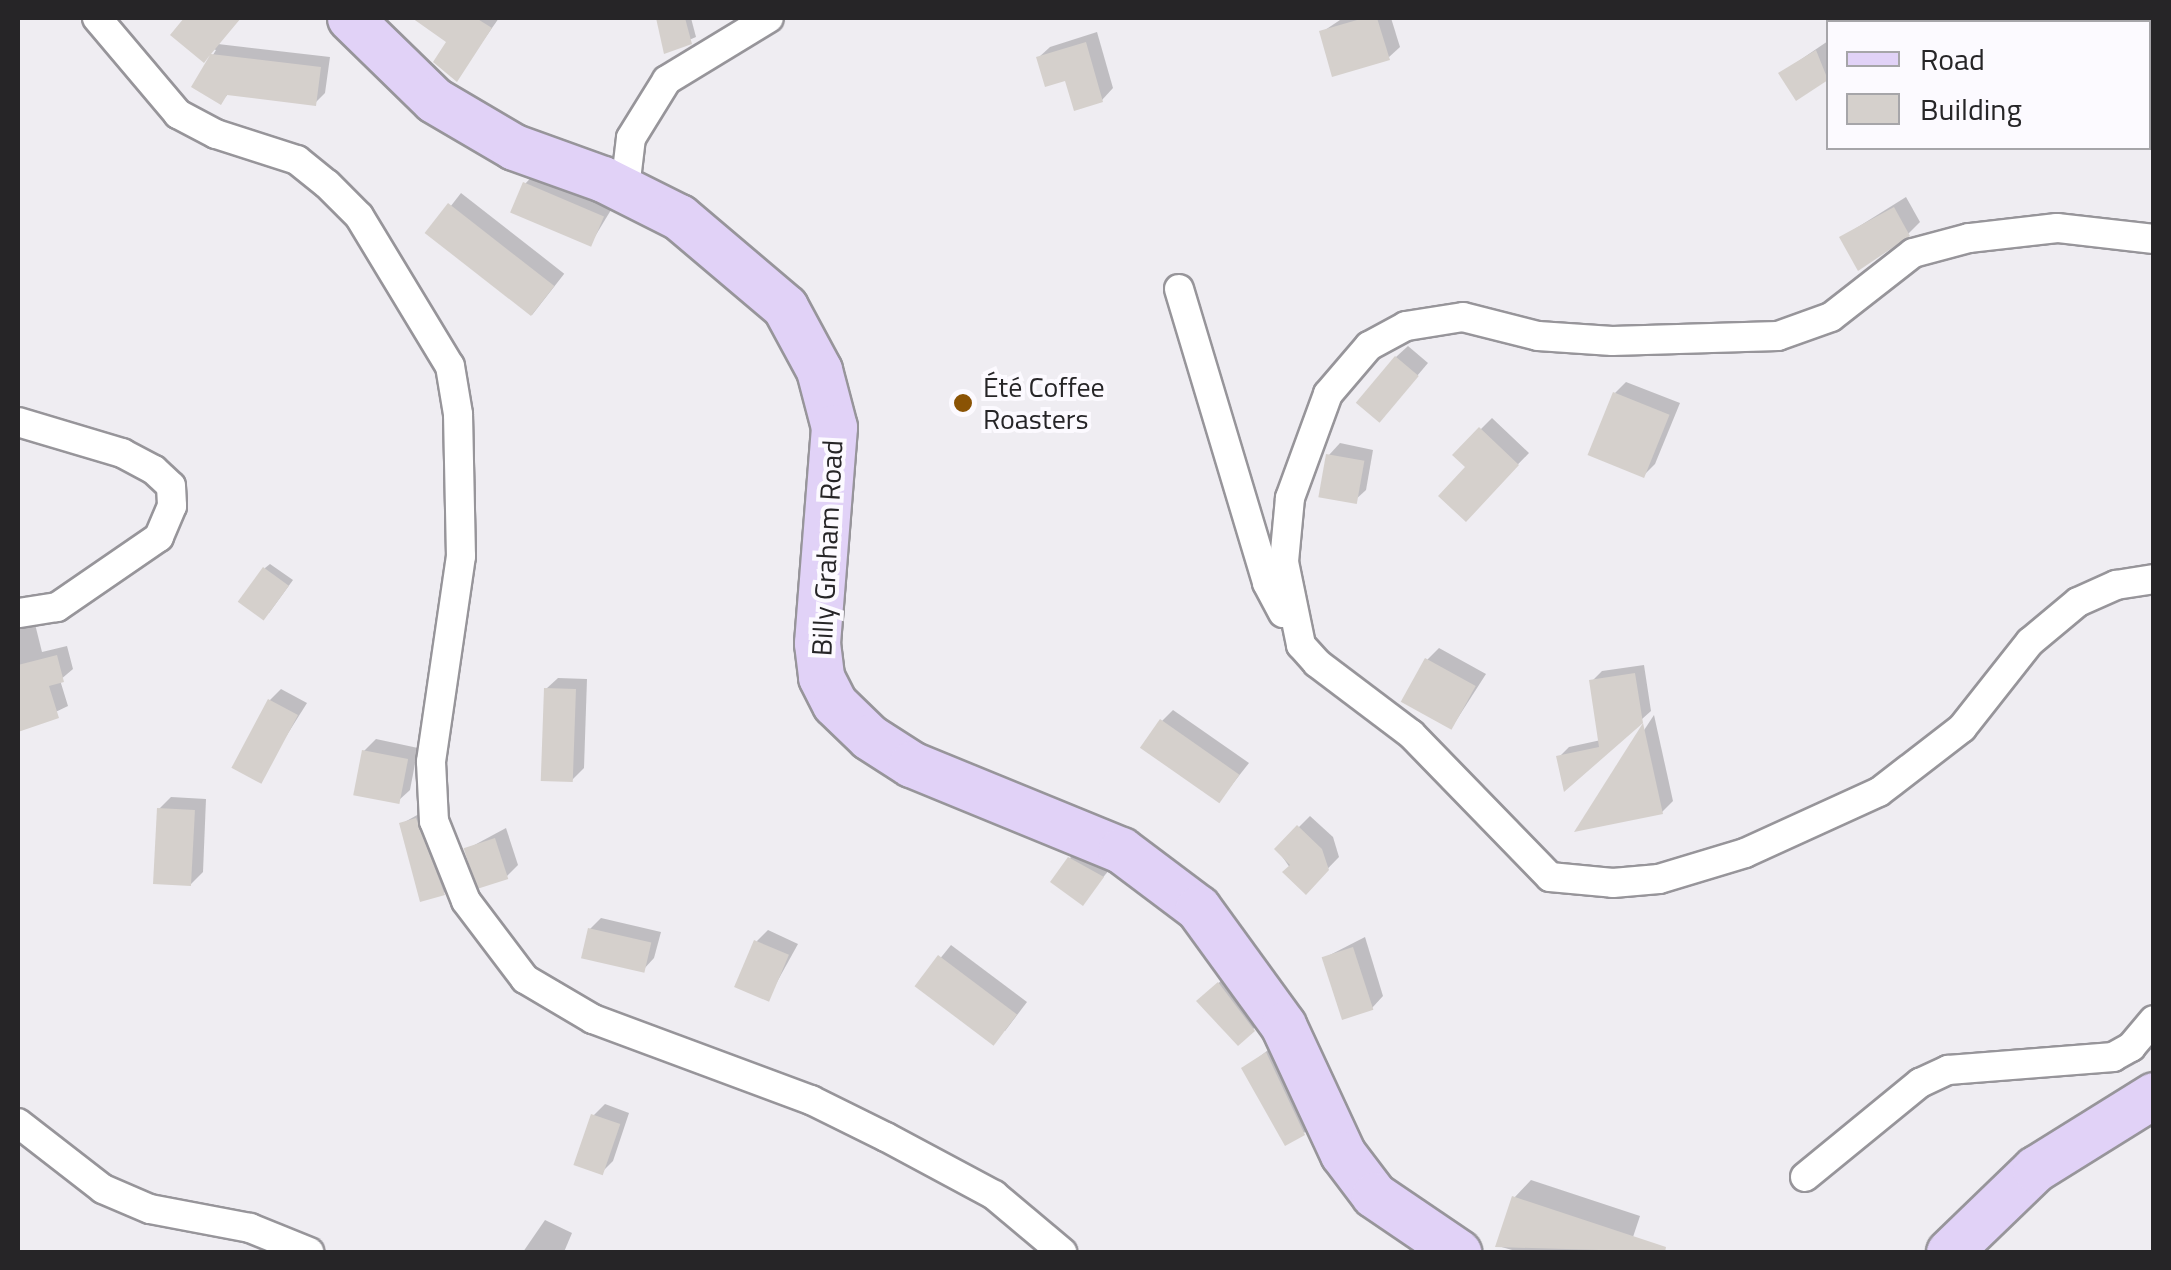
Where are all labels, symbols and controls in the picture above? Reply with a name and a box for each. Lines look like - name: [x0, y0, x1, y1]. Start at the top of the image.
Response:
- legend: [1826, 20, 2151, 150]
- text: Road: [1920, 36, 1985, 82]
- text: Building: [1920, 86, 2022, 132]
- place label: Été Coffee Roasters: [983, 370, 1105, 436]
- marker: Été Coffee Roasters: [952, 392, 974, 414]
- street label: Billy Graham Road: [805, 439, 849, 657]

